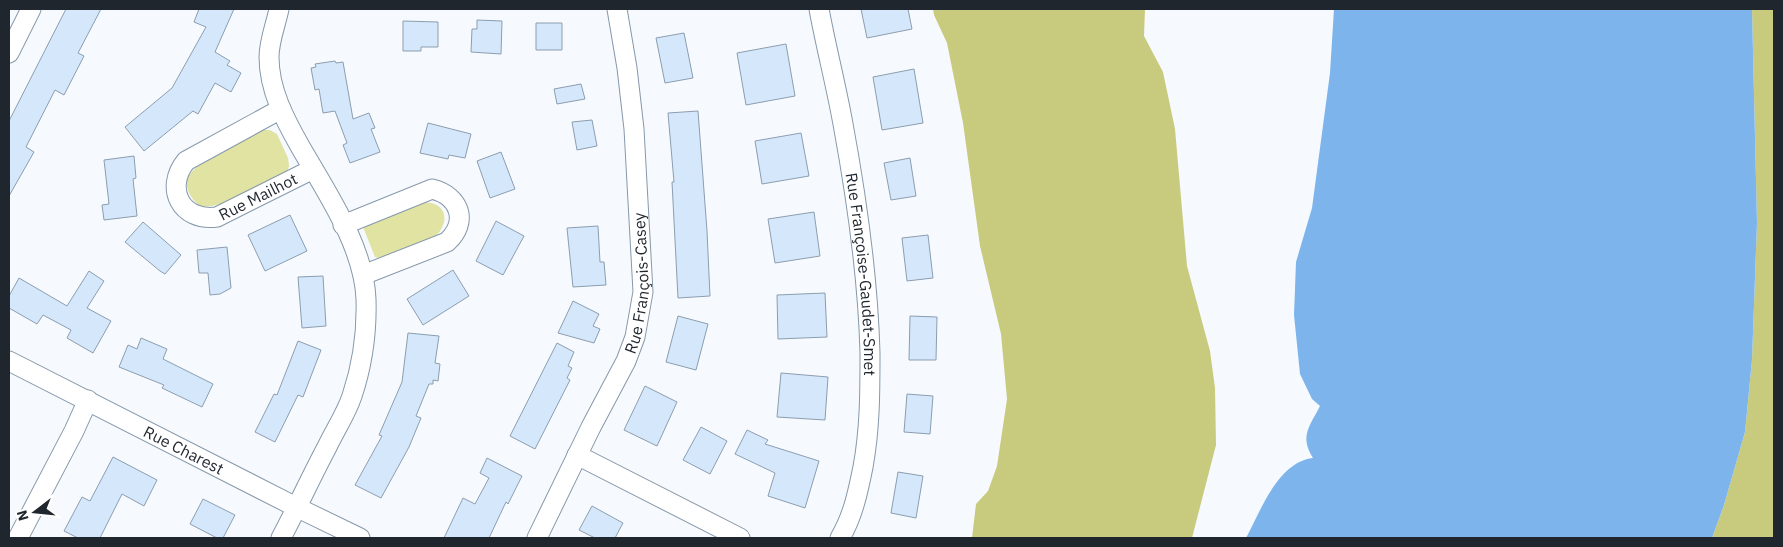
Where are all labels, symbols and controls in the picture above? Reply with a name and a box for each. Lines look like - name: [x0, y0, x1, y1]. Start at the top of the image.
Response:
- street label: Rue Mailhot: [215, 168, 301, 225]
- street label: Rue Françoise-Gaudet-Smet: [842, 171, 880, 376]
- street label: Rue François-Casey: [620, 212, 653, 356]
- street label: Rue Charest: [140, 421, 227, 479]
- north arrow: [10, 487, 60, 537]
- text: N: [12, 508, 33, 523]

